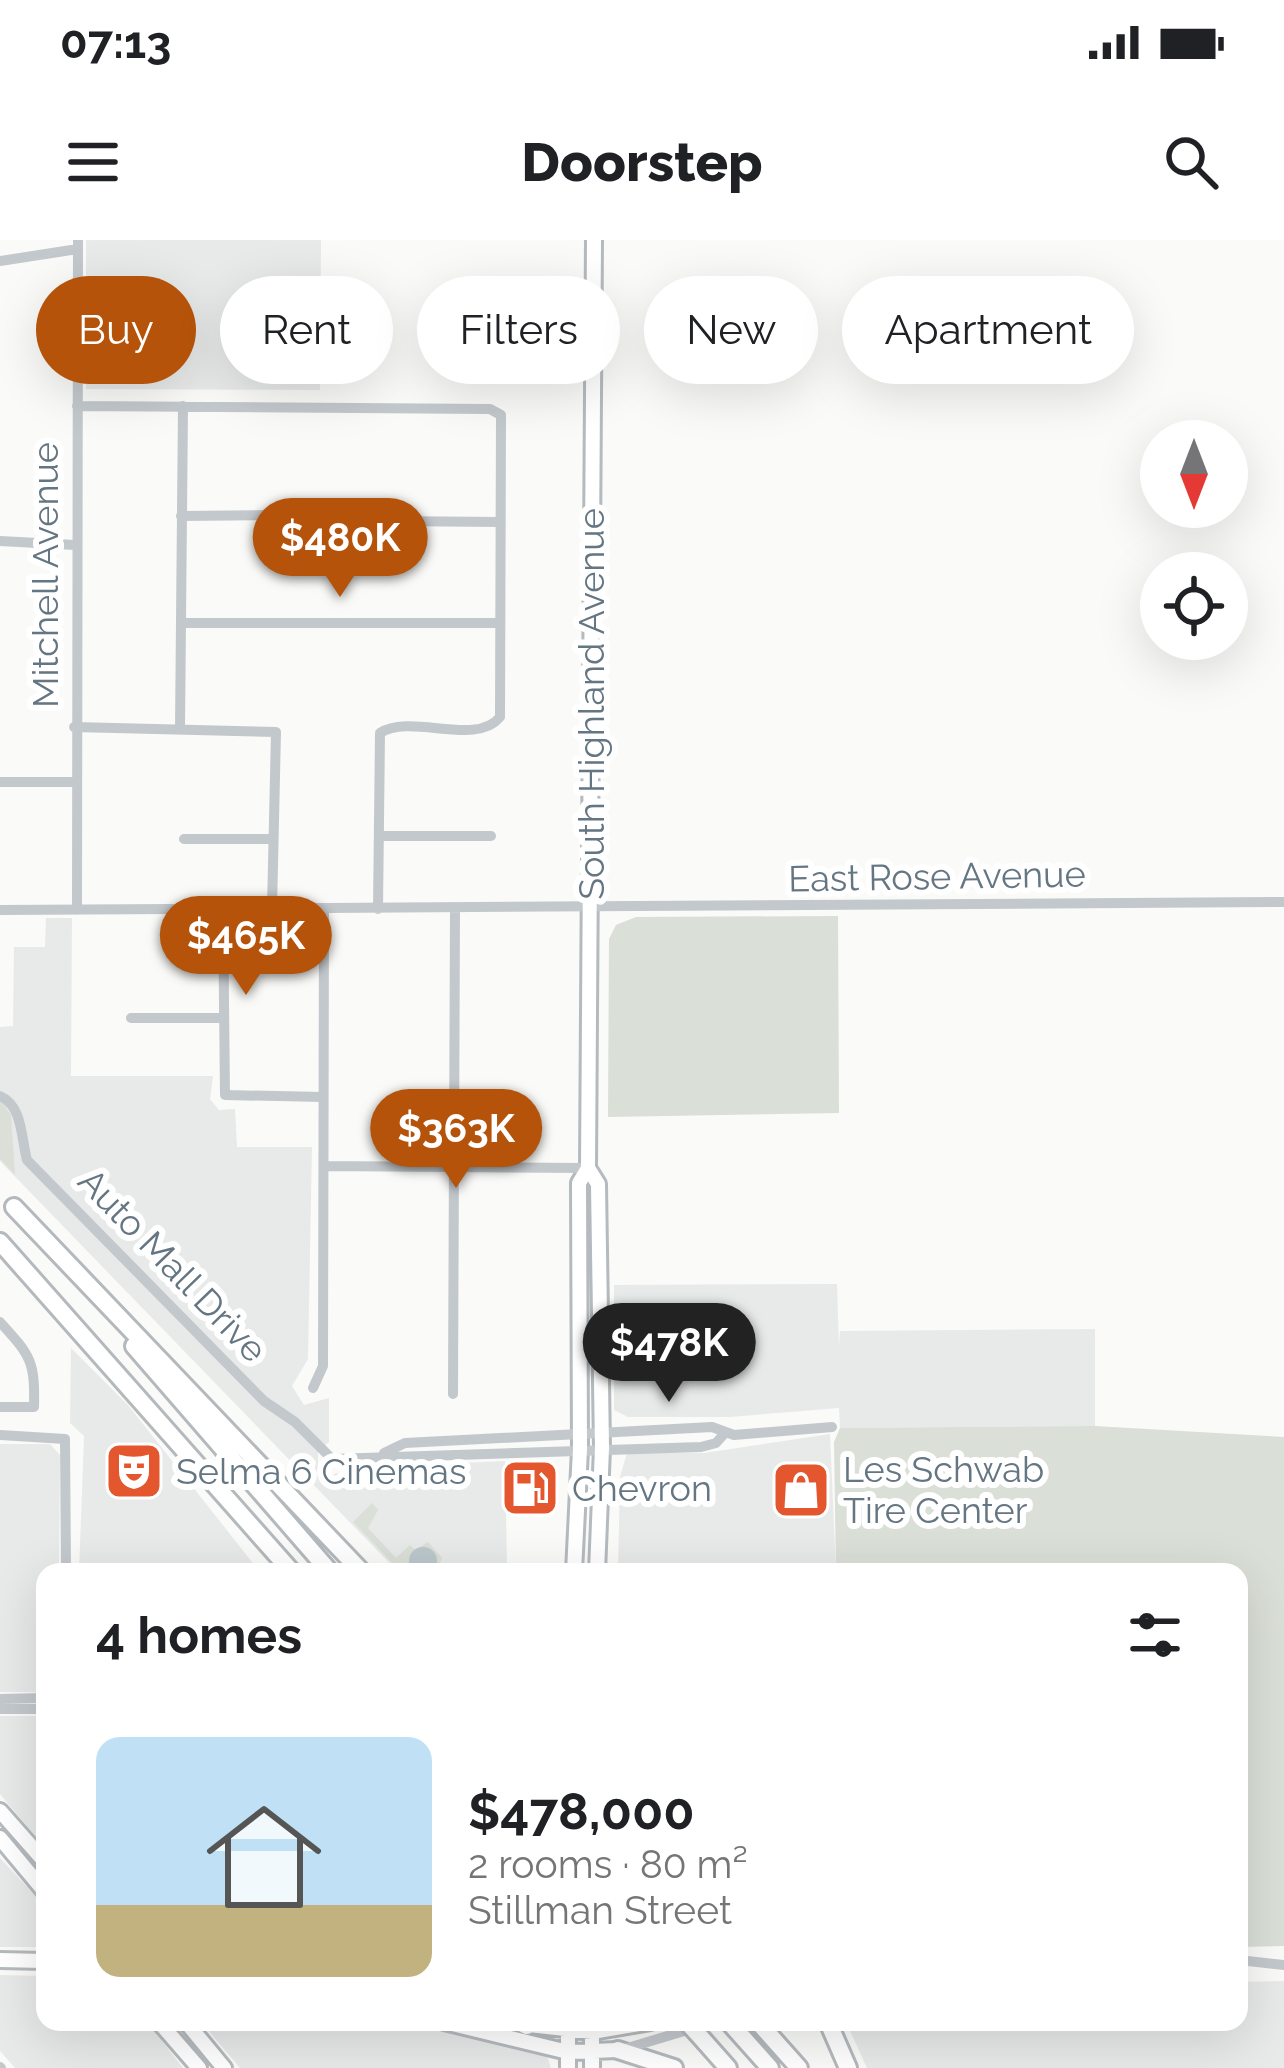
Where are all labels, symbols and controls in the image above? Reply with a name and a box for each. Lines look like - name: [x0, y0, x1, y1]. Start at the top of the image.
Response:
- text: 07:13: [60, 16, 171, 69]
- icon: menu: [60, 129, 126, 195]
- icon: search: [1158, 129, 1224, 195]
- text: Doorstep: [521, 130, 763, 194]
- chip: Buy: [36, 276, 196, 384]
- chip: Rent: [220, 276, 393, 384]
- chip: Filters: [417, 276, 620, 384]
- chip: New: [644, 276, 818, 384]
- chip: Apartment: [842, 276, 1134, 384]
- north arrow: [1140, 420, 1248, 528]
- map controls: [1140, 420, 1248, 660]
- street label: Mitchell Avenue: [24, 442, 66, 708]
- pin: $480K: [256, 498, 424, 600]
- street label: South Highland Avenue: [570, 508, 612, 900]
- text: $480K: [280, 514, 400, 560]
- button: locate: [1140, 552, 1248, 660]
- street label: East Rose Avenue: [788, 852, 1086, 900]
- pin: $465K: [162, 896, 330, 998]
- text: $465K: [187, 912, 305, 958]
- pin: $363K: [372, 1089, 540, 1191]
- text: $363K: [397, 1105, 515, 1151]
- street label: Auto Mall Drive: [70, 1160, 276, 1370]
- pin: $478K: [585, 1303, 753, 1405]
- text: $478K: [610, 1319, 728, 1365]
- theatre icon: Selma 6 Cinemas: [103, 1440, 165, 1502]
- place label: Les Schwab Tire Center: [843, 1448, 1044, 1531]
- place label: Selma 6 Cinemas: [176, 1450, 466, 1492]
- fuel station icon: Chevron: [499, 1457, 561, 1519]
- shop icon: Les Schwab Tire Center: [770, 1459, 832, 1521]
- place label: Chevron: [572, 1467, 712, 1509]
- icon: filters: [1122, 1602, 1188, 1668]
- text: 4 homes: [96, 1605, 302, 1665]
- text: $478,000: [468, 1781, 695, 1841]
- icon: home: [192, 1785, 336, 1929]
- text: 2 rooms · 80 m²: [468, 1841, 748, 1887]
- text: Stillman Street: [468, 1887, 732, 1933]

